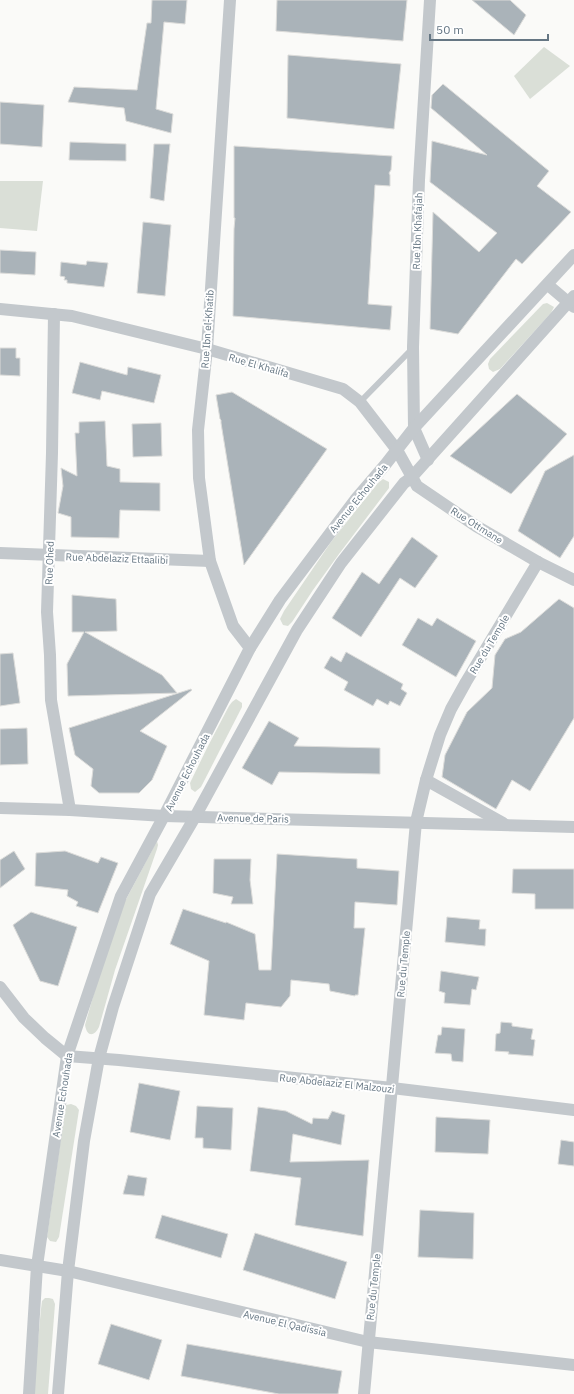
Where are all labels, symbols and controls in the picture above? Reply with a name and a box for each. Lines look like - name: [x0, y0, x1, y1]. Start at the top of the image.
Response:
- scale bar: [430, 16, 548, 42]
- text: 50 m: [436, 22, 464, 37]
- street label: Rue Ibn Khafajah: [410, 192, 425, 270]
- street label: Rue Ibn el-Khatib: [198, 289, 217, 369]
- street label: Rue El Khalifa: [227, 351, 291, 380]
- street label: Avenue Echouhada: [326, 460, 391, 536]
- street label: Rue Ottmane: [448, 504, 506, 547]
- street label: Rue Ohed: [42, 541, 57, 585]
- street label: Rue Abdelaziz Ettaalibi: [65, 550, 168, 567]
- street label: Rue du Temple: [467, 612, 513, 676]
- street label: Avenue Echouhada: [162, 731, 213, 813]
- street label: Avenue de Paris: [217, 811, 289, 826]
- street label: Rue du Temple: [394, 930, 413, 998]
- street label: Avenue Echouhada: [49, 1051, 76, 1138]
- street label: Rue Abdelaziz El Malzouzi: [279, 1071, 395, 1096]
- street label: Rue du Temple: [364, 1253, 384, 1321]
- street label: Avenue El Qadissia: [242, 1308, 328, 1340]

